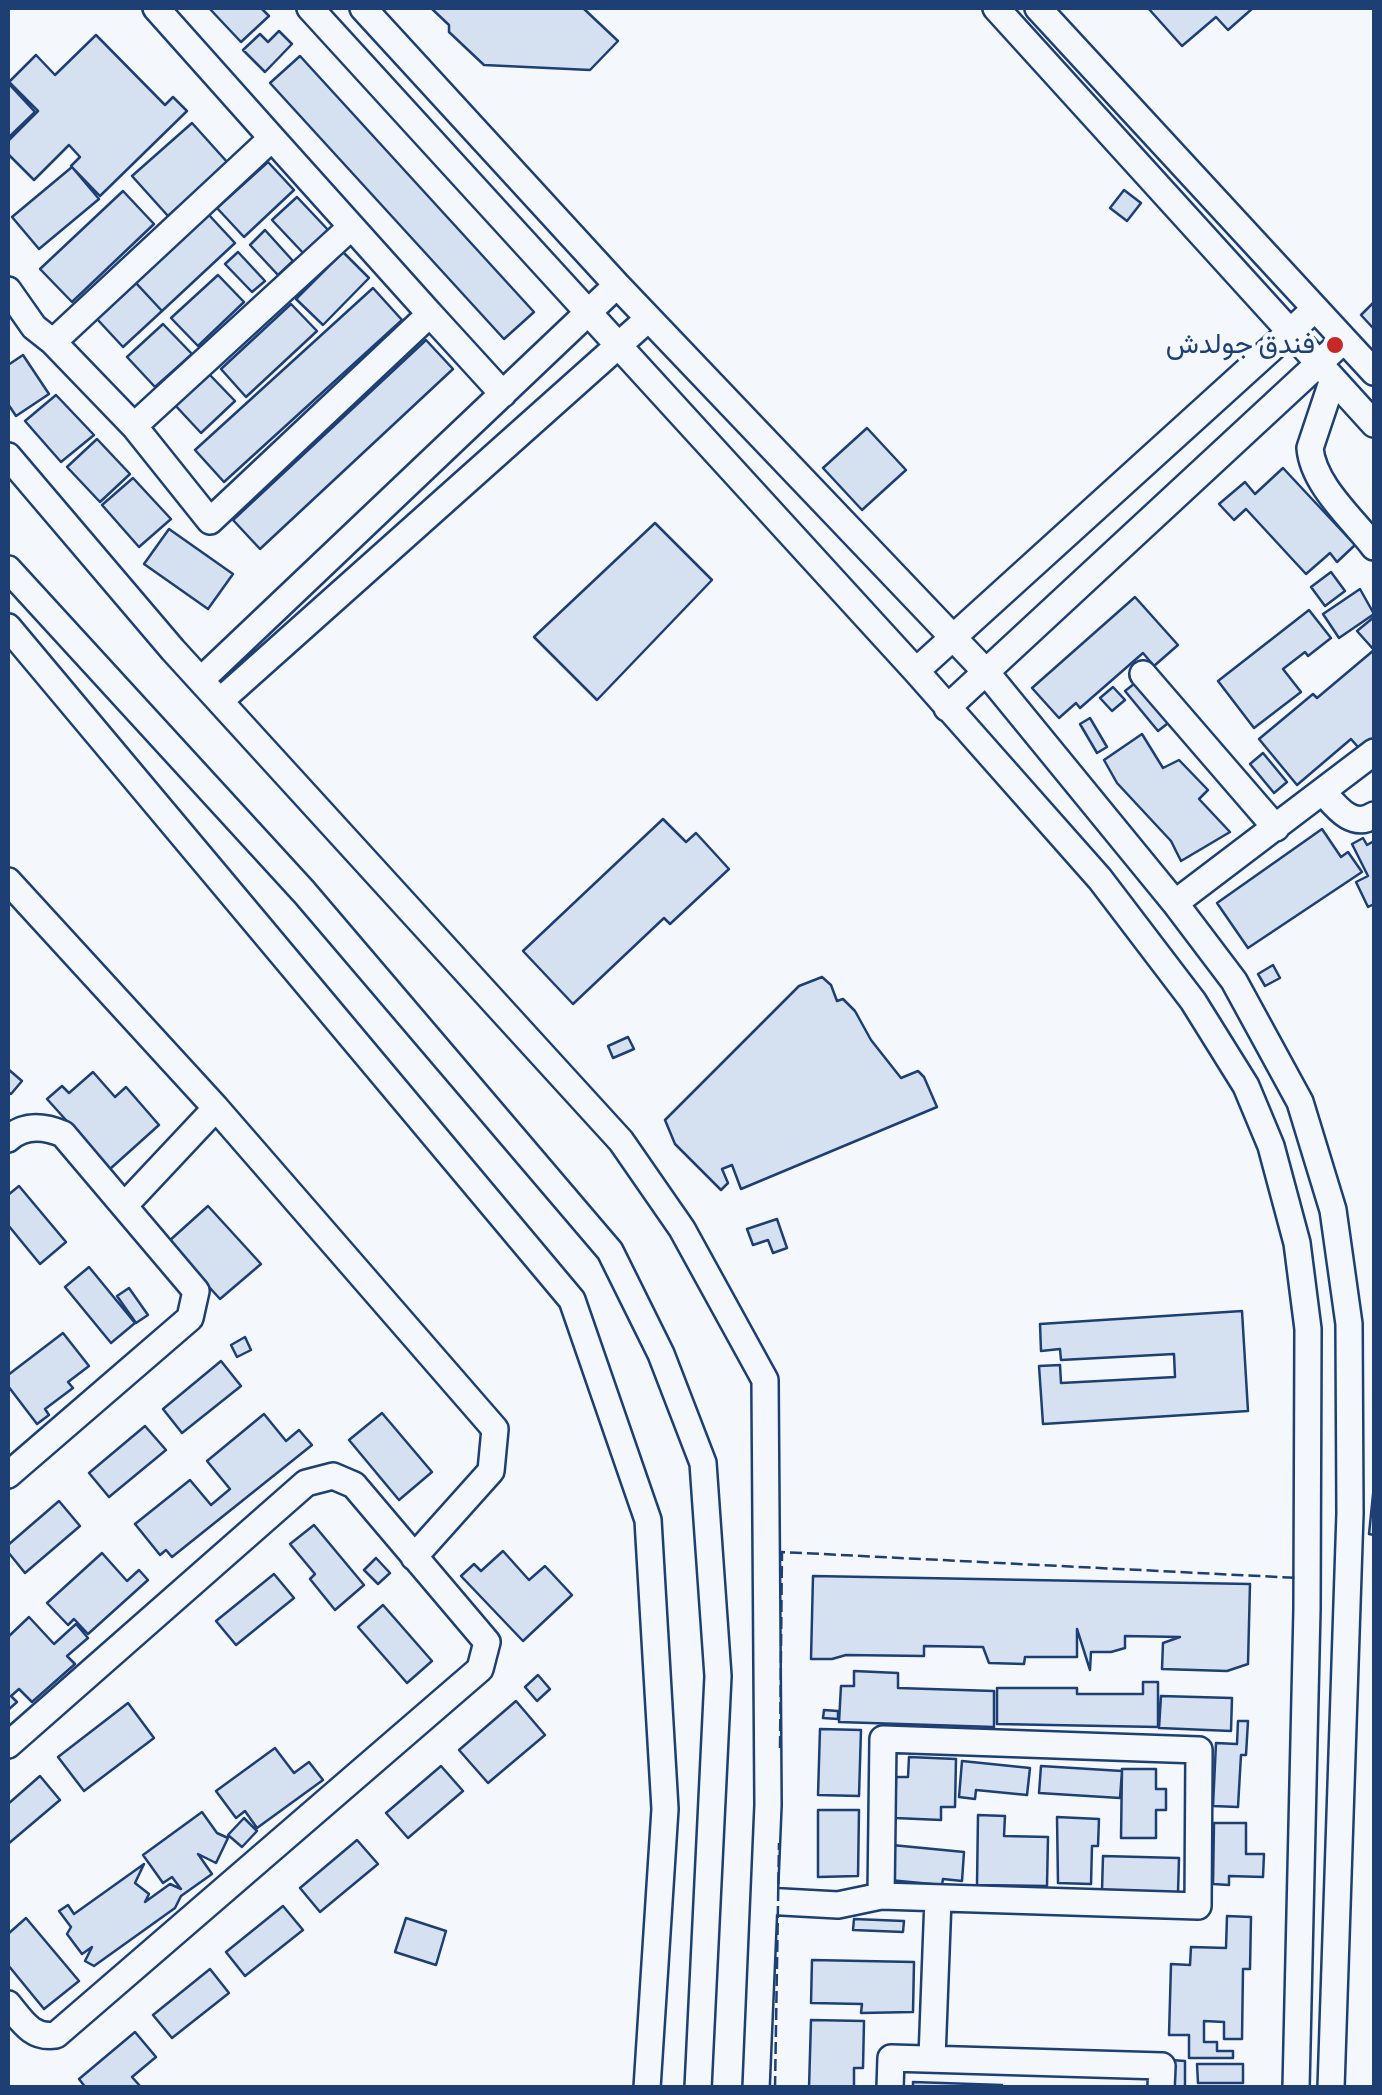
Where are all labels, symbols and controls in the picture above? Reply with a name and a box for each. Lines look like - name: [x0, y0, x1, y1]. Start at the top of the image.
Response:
- place label: فندق جولدش: [1166, 328, 1315, 362]
- marker: فندق جولدش: [1324, 334, 1346, 356]

